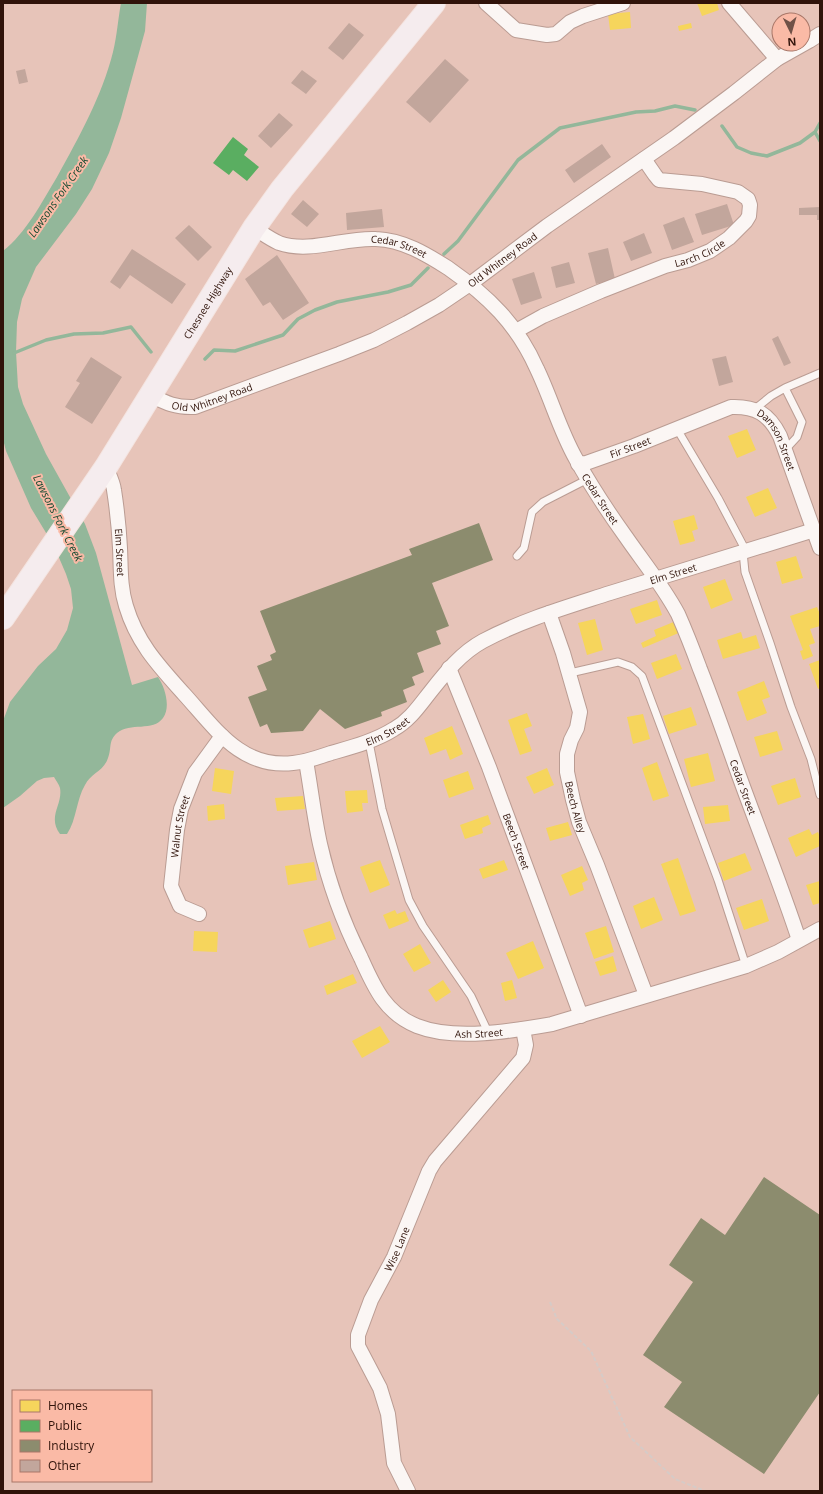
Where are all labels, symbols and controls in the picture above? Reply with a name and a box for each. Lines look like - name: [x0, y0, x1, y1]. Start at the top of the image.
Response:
- north arrow: [771, 12, 811, 52]
- text: N: [787, 35, 797, 50]
- water label: Lawsons Fork Creek: [24, 153, 91, 240]
- street label: Old Whitney Road: [465, 229, 540, 291]
- street label: Cedar Street: [371, 232, 430, 261]
- street label: Larch Circle: [673, 235, 728, 270]
- street label: Chesnee Highway: [180, 263, 236, 342]
- street label: Old Whitney Road: [170, 379, 254, 415]
- street label: Damson Street: [754, 405, 799, 473]
- street label: Fir Street: [608, 433, 653, 461]
- street label: Cedar Street: [579, 471, 622, 528]
- water label: Lawsons Fork Creek: [30, 472, 87, 564]
- street label: Elm Street: [112, 528, 128, 577]
- street label: Elm Street: [648, 560, 698, 587]
- street label: Elm Street: [364, 713, 413, 749]
- street label: Cedar Street: [727, 757, 760, 817]
- street label: Beech Alley: [562, 780, 590, 836]
- street label: Walnut Street: [167, 792, 193, 858]
- street label: Beech Street: [500, 811, 533, 872]
- street label: Ash Street: [455, 1025, 504, 1041]
- street label: Wise Lane: [381, 1224, 413, 1274]
- legend: [12, 1390, 152, 1482]
- text: Homes: [48, 1397, 88, 1414]
- text: Public: [48, 1417, 82, 1434]
- text: Industry: [48, 1437, 95, 1454]
- text: Other: [48, 1457, 81, 1474]

